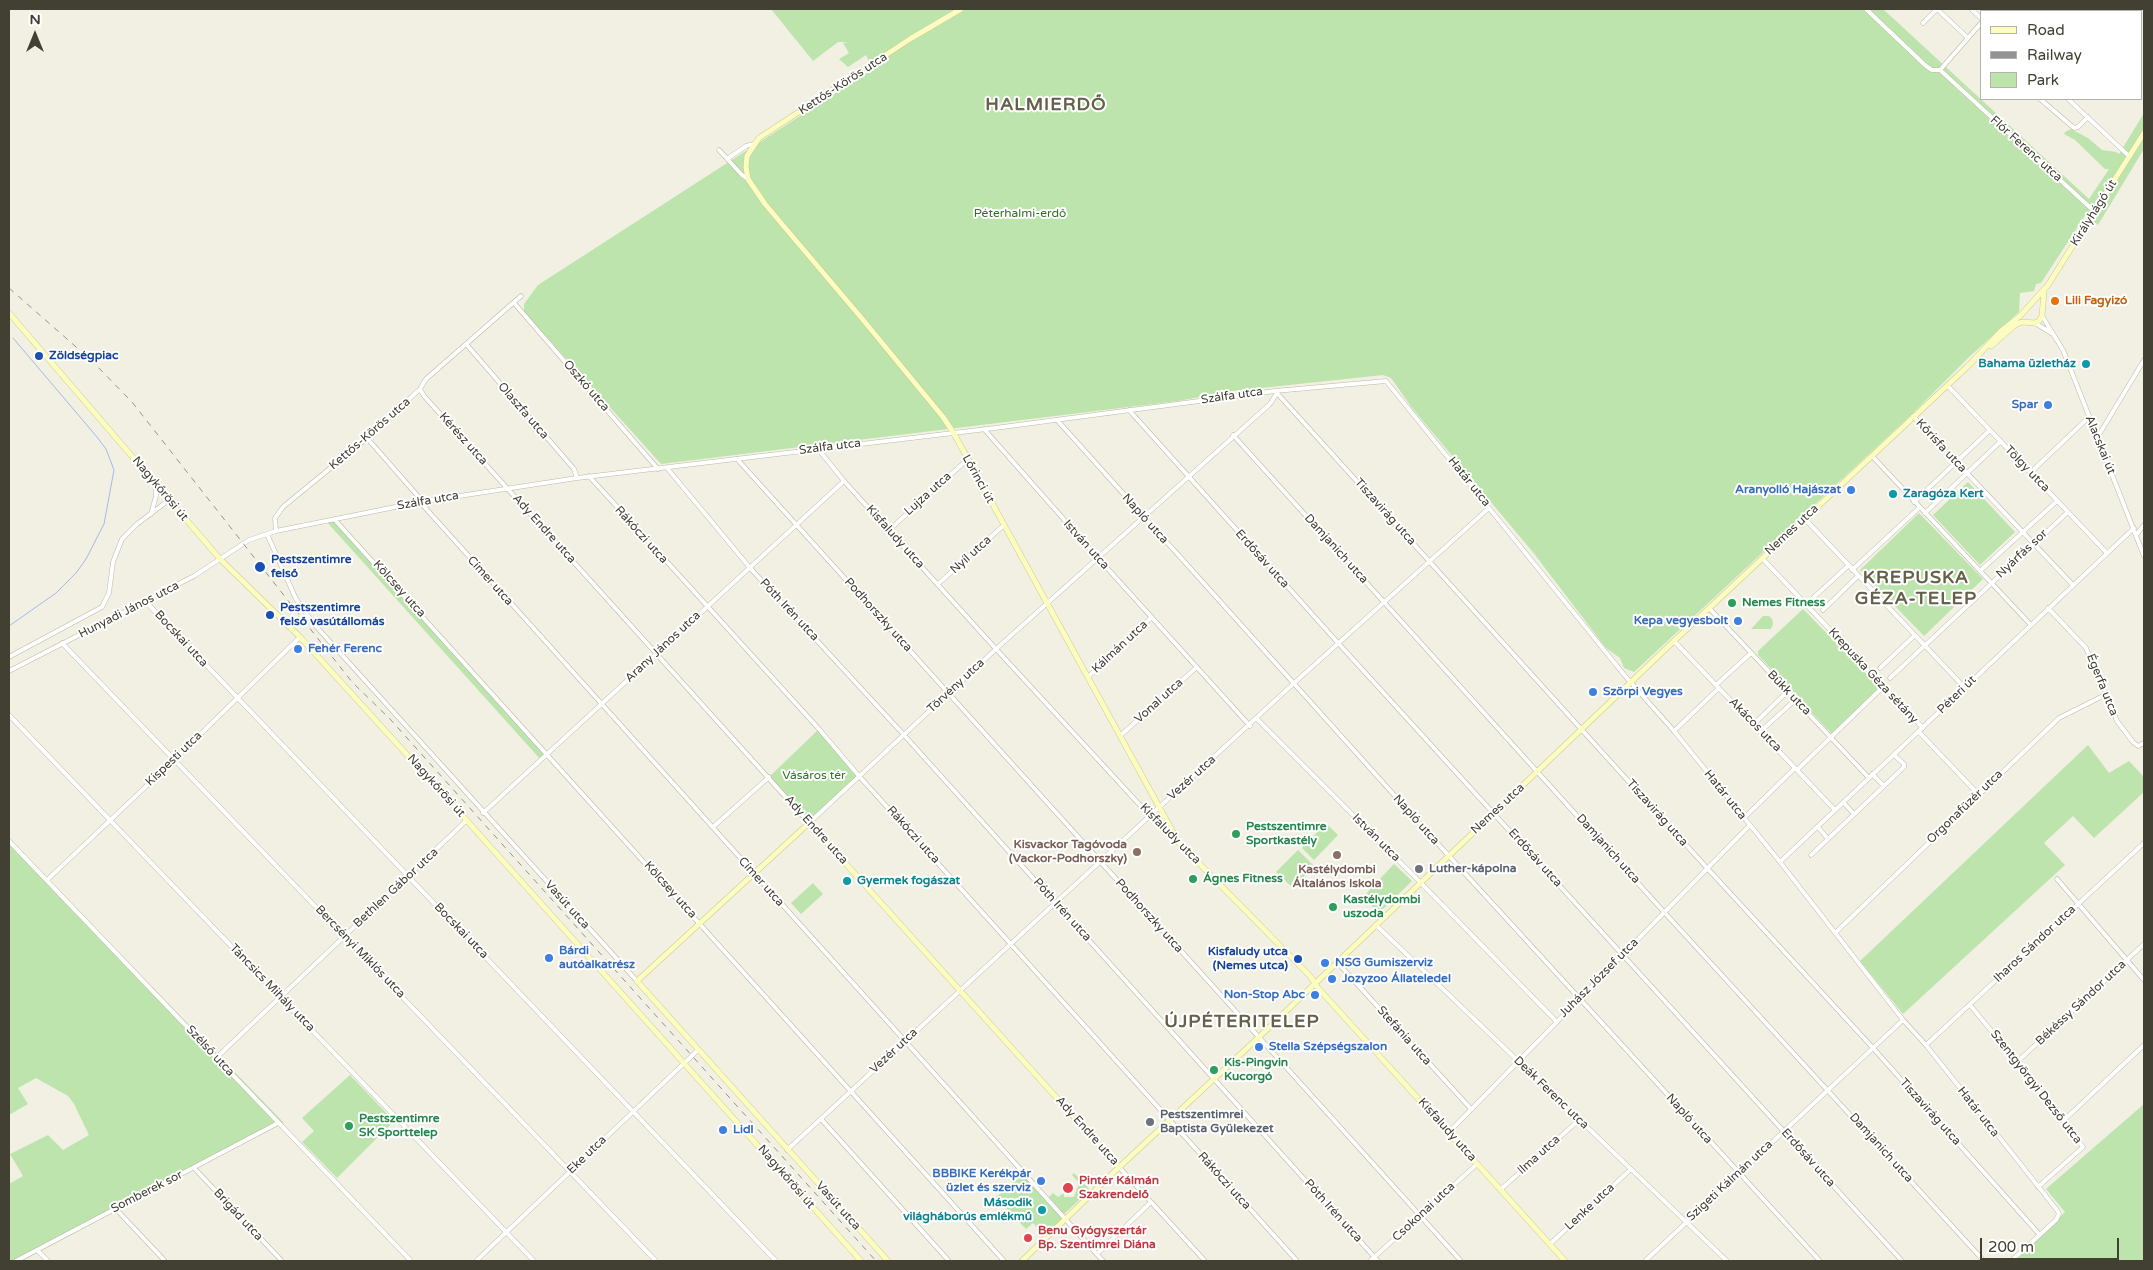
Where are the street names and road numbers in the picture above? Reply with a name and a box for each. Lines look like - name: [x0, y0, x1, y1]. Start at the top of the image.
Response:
- street label: Kettős-Körös utca: [796, 50, 890, 118]
- street label: Flór Ferenc utca: [1987, 113, 2065, 185]
- street label: Királyhágó út: [2068, 177, 2120, 249]
- street label: Oszkó utca: [560, 357, 612, 415]
- street label: Olaszfa utca: [495, 380, 551, 442]
- street label: Szálfa utca: [1200, 385, 1264, 407]
- street label: Kettős-Körös utca: [327, 395, 413, 473]
- street label: Kérész utca: [436, 410, 490, 468]
- street label: Alacskai út: [2082, 414, 2118, 476]
- street label: Kőrisfa utca: [1913, 416, 1969, 476]
- street label: Szálfa utca: [798, 436, 862, 458]
- street label: Tölgy utca: [2001, 443, 2053, 495]
- street label: Lőrinci út: [959, 452, 997, 506]
- street label: Nagykőrösi út: [129, 454, 191, 524]
- street label: Határ utca: [1445, 454, 1493, 510]
- street label: Lujza utca: [902, 469, 954, 519]
- street label: Tiszavirág utca: [1351, 476, 1419, 548]
- street label: Szálfa utca: [396, 488, 460, 514]
- street label: Napló utca: [1119, 491, 1171, 547]
- street label: Ady Endre utca: [509, 492, 579, 566]
- street label: Kisfaludy utca: [863, 502, 927, 572]
- street label: Nemes utca: [1762, 502, 1822, 558]
- street label: Rákóczi utca: [611, 503, 671, 567]
- street label: Damjanich utca: [1301, 511, 1371, 587]
- street label: István utca: [1060, 517, 1112, 573]
- street label: Erdősáv utca: [1232, 527, 1292, 591]
- street label: Nyárfás sor: [1993, 527, 2051, 581]
- street label: Nyíl utca: [948, 533, 994, 577]
- street label: Címer utca: [464, 553, 516, 609]
- street label: Kölcsey utca: [370, 558, 428, 620]
- street label: Podhorszky utca: [841, 575, 915, 655]
- street label: Póth Irén utca: [756, 576, 822, 644]
- street label: Hunyadi János utca: [76, 578, 182, 642]
- street label: Bocskai utca: [151, 608, 211, 670]
- street label: Arany János utca: [622, 608, 704, 686]
- street label: Kálmán utca: [1089, 618, 1151, 676]
- street label: Krepuska Géza sétány: [1825, 625, 1921, 727]
- street label: Égerfa utca: [2083, 652, 2121, 718]
- street label: Törvény utca: [924, 656, 988, 716]
- street label: Bükk utca: [1764, 668, 1814, 718]
- street label: Péteri út: [1935, 673, 1979, 717]
- street label: Vonal utca: [1132, 676, 1186, 726]
- street label: Akácos utca: [1726, 695, 1784, 755]
- street label: Kispesti utca: [143, 729, 205, 789]
- street label: Nagykőrösi út: [404, 752, 468, 820]
- street label: Vezér utca: [1165, 753, 1219, 803]
- street label: Határ utca: [1701, 767, 1749, 823]
- street label: Orgonafüzér utca: [1924, 767, 2006, 847]
- street label: Tiszavirág utca: [1623, 777, 1691, 849]
- street label: Nemes utca: [1468, 781, 1528, 837]
- street label: Napló utca: [1390, 792, 1442, 848]
- street label: Ady Endre utca: [781, 793, 851, 867]
- street label: Kisfaludy utca: [1137, 801, 1203, 867]
- street label: Rákóczi utca: [883, 803, 943, 867]
- street label: István utca: [1349, 811, 1403, 865]
- street label: Damjanich utca: [1573, 811, 1643, 887]
- street label: Erdősáv utca: [1505, 826, 1565, 890]
- street label: Bethlen Gábor utca: [351, 845, 441, 931]
- street label: Címer utca: [735, 854, 787, 910]
- street label: Kölcsey utca: [641, 859, 699, 921]
- street label: Póth Irén utca: [1030, 875, 1094, 945]
- street label: Podhorszky utca: [1112, 876, 1186, 956]
- street label: Vasút utca: [542, 878, 592, 932]
- street label: Bocskai utca: [431, 900, 491, 962]
- street label: Iharos Sándor utca: [1991, 902, 2079, 986]
- street label: Bercsényi Miklós utca: [312, 903, 408, 1001]
- street label: Juhász József utca: [1556, 935, 1642, 1021]
- street label: Táncsics Mihály utca: [226, 941, 318, 1035]
- street label: Békéssy Sándor utca: [2033, 957, 2129, 1049]
- street label: Stefánia utca: [1374, 1003, 1434, 1069]
- street label: Szélső utca: [183, 1023, 237, 1079]
- street label: Vezér utca: [867, 1025, 921, 1077]
- street label: Szentgyörgyi Dezső utca: [1987, 1027, 2085, 1147]
- street label: Deák Ferenc utca: [1511, 1054, 1591, 1132]
- street label: Tiszavirág utca: [1896, 1076, 1964, 1148]
- street label: Határ utca: [1954, 1084, 2002, 1140]
- street label: Napló utca: [1663, 1091, 1715, 1147]
- street label: Ady Endre utca: [1052, 1094, 1122, 1168]
- street label: Kisfaludy utca: [1415, 1095, 1479, 1165]
- street label: Damjanich utca: [1846, 1110, 1916, 1186]
- street label: Erdősáv utca: [1778, 1126, 1838, 1190]
- street label: Ilma utca: [1515, 1132, 1563, 1178]
- street label: Eke utca: [564, 1133, 610, 1177]
- street label: Szigeti Kálmán utca: [1684, 1137, 1776, 1225]
- street label: Nagykőrösi út: [754, 1142, 818, 1212]
- street label: Rákóczi utca: [1194, 1149, 1254, 1213]
- street label: Somberek sor: [109, 1168, 185, 1216]
- street label: Póth Irén utca: [1301, 1176, 1365, 1246]
- street label: Vasút utca: [813, 1179, 863, 1233]
- street label: Csokonai utca: [1390, 1179, 1458, 1245]
- street label: Lenke utca: [1562, 1180, 1618, 1234]
- street label: Brigád utca: [210, 1186, 266, 1244]

